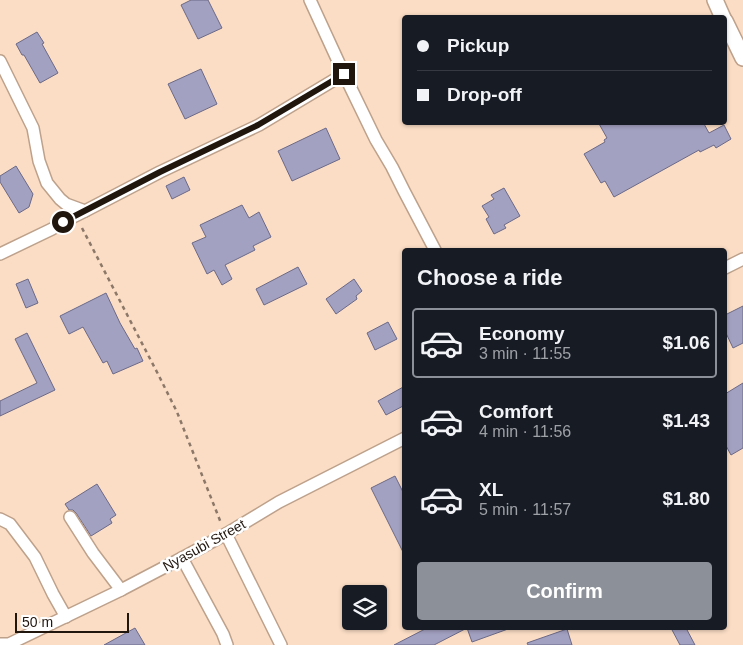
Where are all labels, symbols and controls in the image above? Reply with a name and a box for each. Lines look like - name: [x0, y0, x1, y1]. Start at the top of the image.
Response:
- text: Pickup: [447, 35, 509, 56]
- route end: [333, 63, 355, 85]
- text: Drop-off: [447, 84, 522, 105]
- route start: [52, 211, 74, 233]
- text: Choose a ride: [417, 265, 562, 290]
- icon: car: [419, 321, 464, 366]
- text: Economy: [479, 323, 565, 344]
- text: $1.06: [662, 332, 710, 353]
- text: 3 min · 11:55: [479, 345, 571, 362]
- icon: car: [419, 399, 464, 444]
- text: Comfort: [479, 401, 553, 422]
- text: $1.43: [662, 410, 710, 431]
- text: 4 min · 11:56: [479, 423, 571, 440]
- icon: car: [419, 477, 464, 522]
- text: XL: [479, 479, 503, 500]
- text: $1.80: [662, 488, 710, 509]
- text: 5 min · 11:57: [479, 501, 571, 518]
- street label: Nyasubi Street: [160, 516, 248, 574]
- button: Confirm: [417, 562, 712, 620]
- map controls: [342, 585, 387, 630]
- button: layers: [342, 585, 387, 630]
- scale bar: [15, 610, 129, 633]
- text: 50 m: [22, 614, 53, 630]

